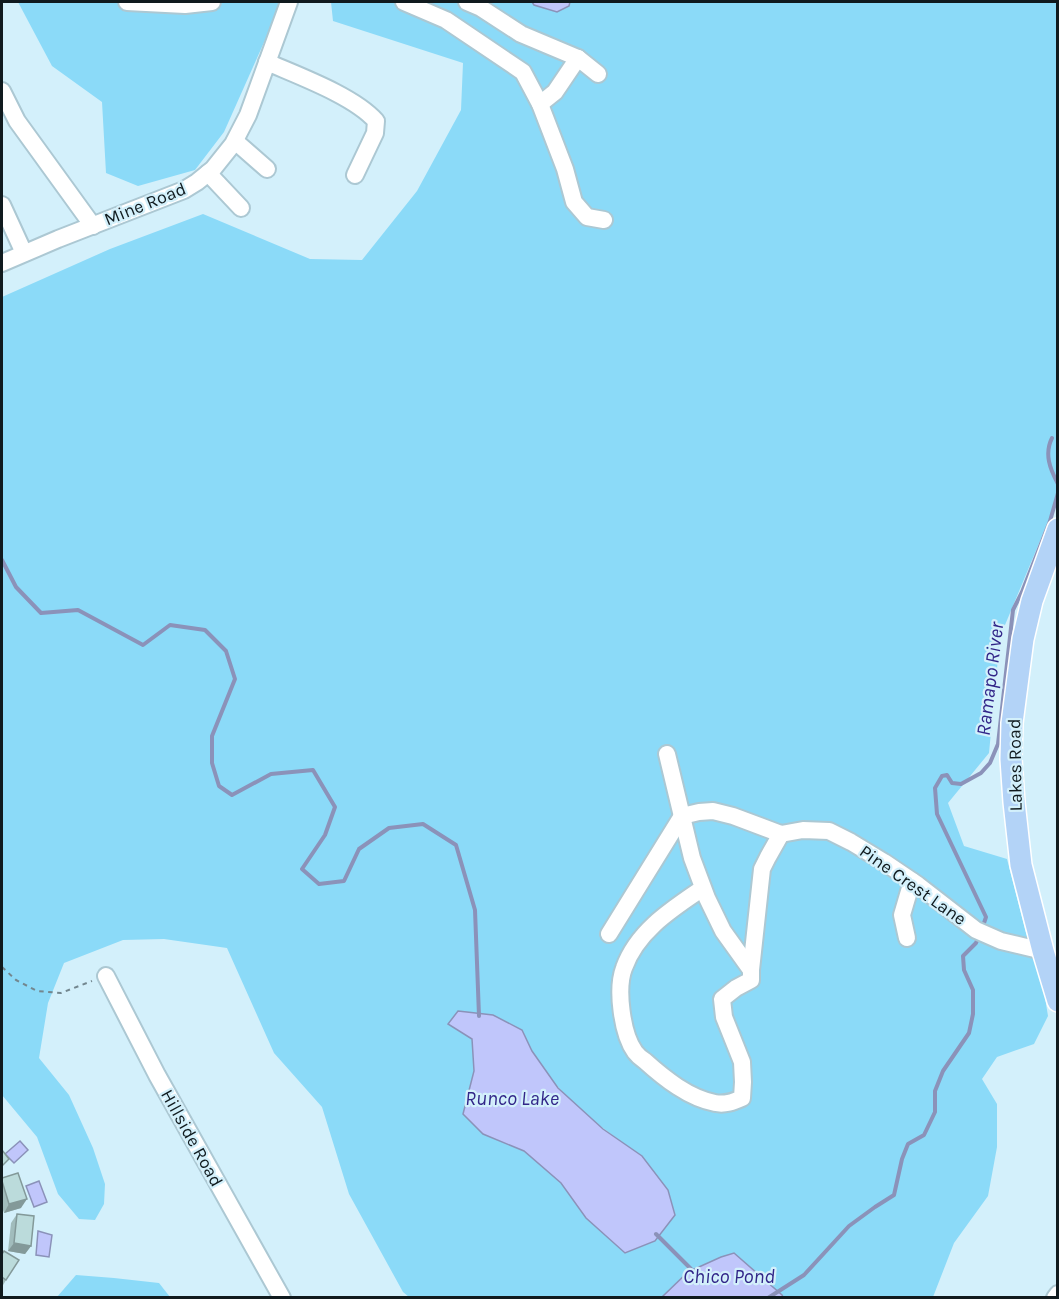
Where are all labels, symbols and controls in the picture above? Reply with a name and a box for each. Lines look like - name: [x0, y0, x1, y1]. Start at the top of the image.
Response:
- street label: Mine Road: [101, 178, 189, 230]
- water label: Ramapo River: [972, 620, 1009, 737]
- street label: Lakes Road: [1003, 718, 1027, 812]
- street label: Pine Crest Lane: [855, 840, 971, 930]
- street label: Hillside Road: [156, 1085, 228, 1191]
- water label: Runco Lake: [465, 1087, 559, 1110]
- water label: Chico Pond: [683, 1265, 775, 1288]

